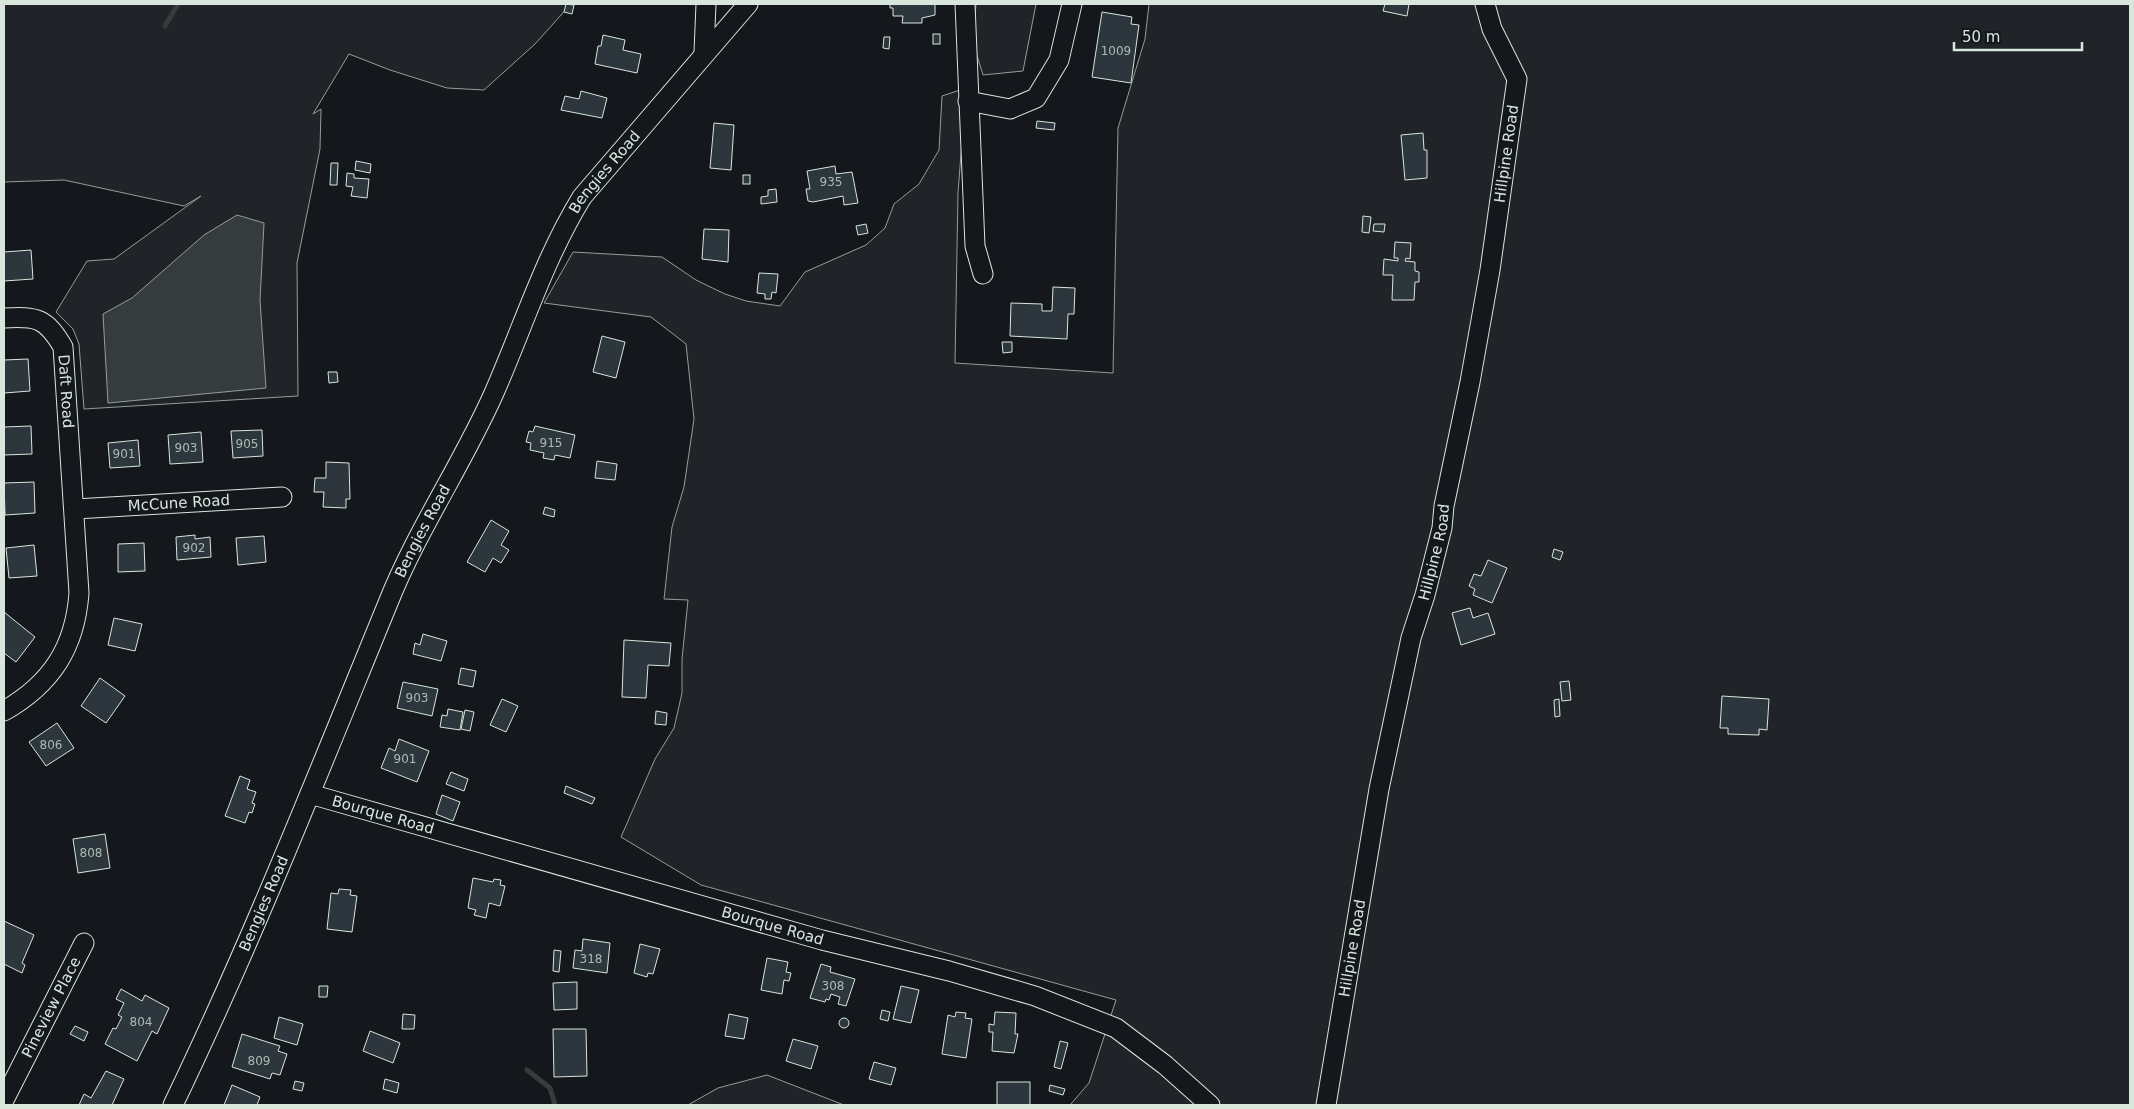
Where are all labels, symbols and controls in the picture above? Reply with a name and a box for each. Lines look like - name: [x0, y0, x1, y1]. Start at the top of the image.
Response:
- scale bar: [1954, 20, 2082, 52]
- text: 50 m: [1962, 28, 2000, 46]
- house number: 1009: [1101, 44, 1131, 58]
- street label: Hillpine Road: [1491, 104, 1522, 204]
- street label: Bengies Road: [565, 127, 644, 217]
- house number: 935: [820, 175, 842, 189]
- street label: Daft Road: [54, 354, 77, 429]
- house number: 915: [540, 436, 562, 450]
- house number: 905: [236, 437, 258, 451]
- house number: 903: [175, 441, 197, 455]
- house number: 901: [113, 447, 135, 461]
- street label: Bengies Road: [391, 482, 454, 580]
- street label: McCune Road: [127, 491, 230, 515]
- street label: Hillpine Road: [1415, 503, 1453, 602]
- house number: 902: [183, 541, 205, 555]
- house number: 903: [406, 691, 428, 705]
- house number: 806: [40, 738, 62, 752]
- house number: 901: [394, 752, 416, 766]
- street label: Bourque Road: [330, 792, 436, 838]
- house number: 808: [80, 846, 102, 860]
- street label: Bengies Road: [235, 853, 292, 954]
- street label: Hillpine Road: [1335, 898, 1369, 998]
- street label: Bourque Road: [719, 903, 826, 949]
- house number: 318: [580, 952, 602, 966]
- street label: Pineview Place: [18, 954, 84, 1061]
- house number: 308: [822, 979, 844, 993]
- house number: 804: [130, 1015, 152, 1029]
- house number: 809: [248, 1054, 270, 1068]

